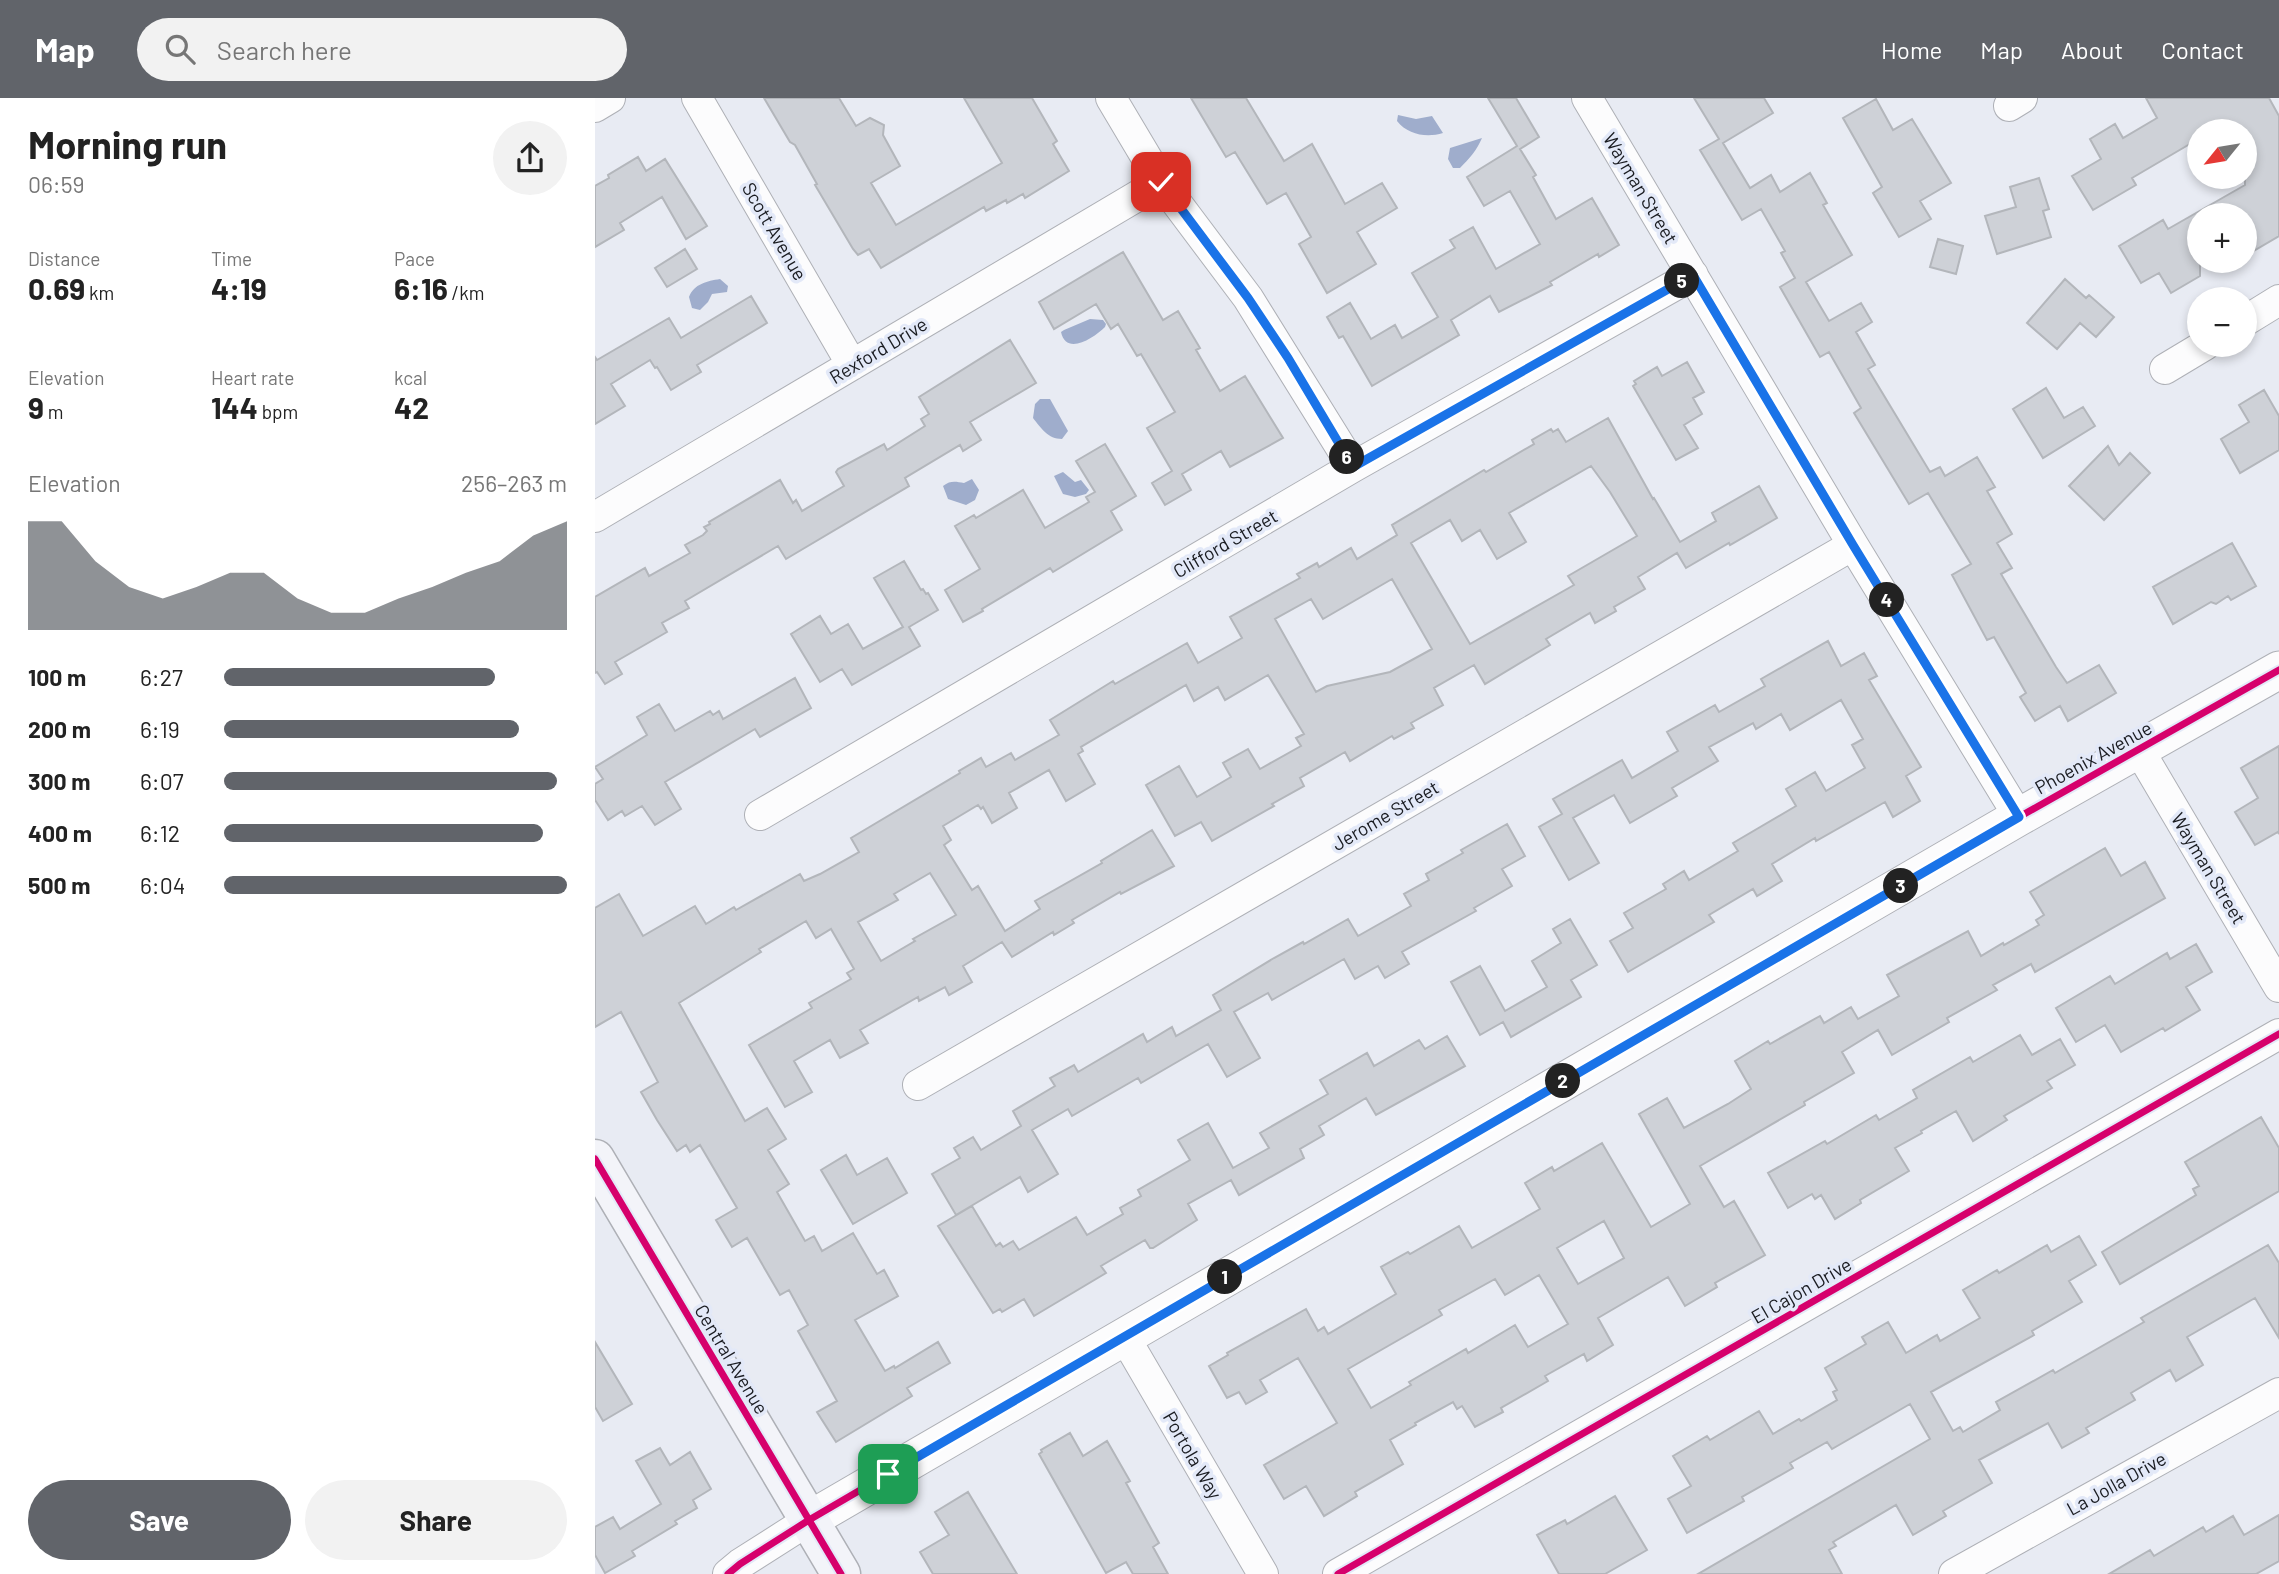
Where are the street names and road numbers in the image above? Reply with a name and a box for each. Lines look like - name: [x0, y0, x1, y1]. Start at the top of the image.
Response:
- street label: Wayman Street: [1599, 128, 1683, 248]
- street label: Scott Avenue: [738, 178, 812, 284]
- street label: Rexford Drive: [825, 312, 931, 388]
- street label: Clifford Street: [1169, 504, 1281, 582]
- street label: Phoenix Avenue: [2030, 715, 2156, 799]
- street label: Jerome Street: [1327, 775, 1443, 855]
- street label: Wayman Street: [2167, 808, 2251, 928]
- street label: El Cajon Drive: [1747, 1252, 1855, 1328]
- street label: Central Avenue: [690, 1300, 774, 1418]
- street label: Portola Way: [1159, 1407, 1227, 1503]
- street label: La Jolla Drive: [2062, 1446, 2170, 1520]

